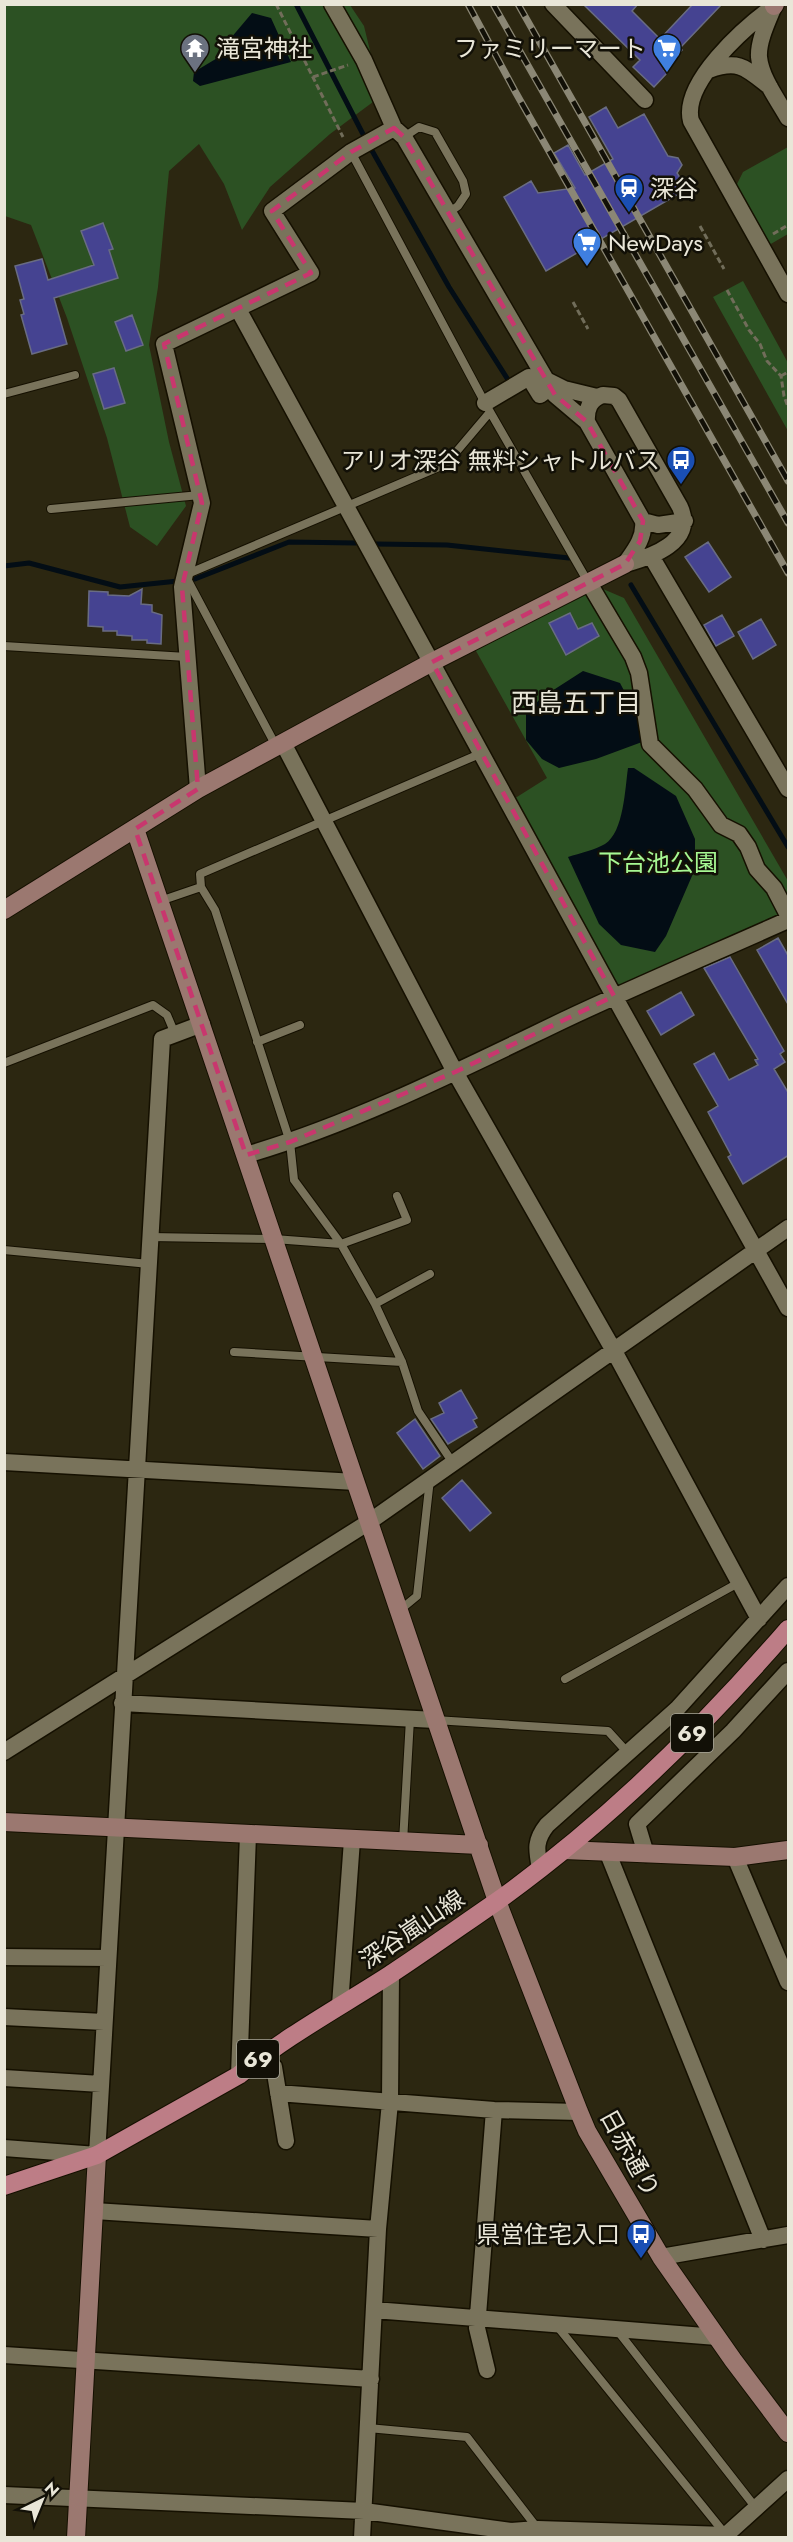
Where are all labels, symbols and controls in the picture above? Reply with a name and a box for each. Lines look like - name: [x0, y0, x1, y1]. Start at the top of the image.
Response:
- place label: 滝宮神社: [216, 31, 312, 66]
- place label: ファミリーマート: [454, 31, 646, 66]
- temple icon: 滝宮神社: [179, 32, 211, 74]
- supermarket icon: ファミリーマート: [651, 32, 683, 74]
- place label: 深谷: [650, 171, 698, 206]
- station icon: 深谷: [613, 172, 645, 214]
- place label: NewDays: [608, 225, 703, 260]
- supermarket icon: NewDays: [571, 226, 603, 268]
- place label: アリオ深谷 無料シャトルバス: [341, 443, 660, 478]
- bus stop icon: アリオ深谷 無料シャトルバス: [665, 444, 697, 486]
- district label: 西島五丁目: [511, 684, 641, 722]
- park label: 下台池公園: [598, 845, 718, 880]
- road number: 69: [671, 1714, 713, 1752]
- street label: 深谷嵐山線: [352, 1881, 472, 1977]
- road number: 69: [237, 2040, 279, 2078]
- street label: 日赤通り: [591, 2103, 669, 2203]
- place label: 県営住宅入口: [476, 2217, 620, 2252]
- bus stop icon: 県営住宅入口: [625, 2218, 657, 2260]
- north arrow: [12, 2470, 72, 2530]
- text: N: [39, 2477, 64, 2502]

